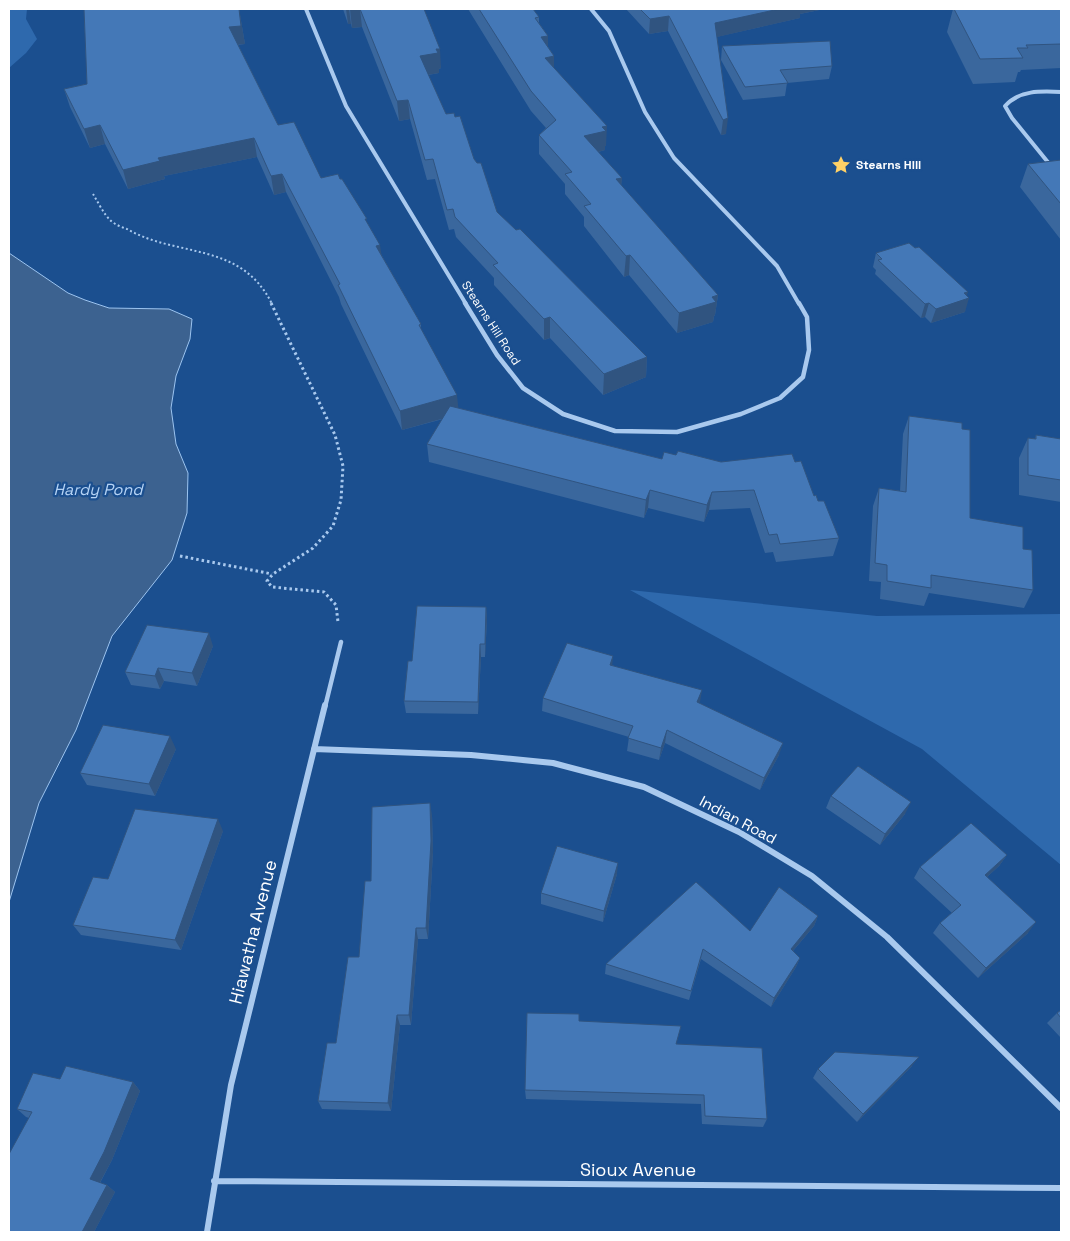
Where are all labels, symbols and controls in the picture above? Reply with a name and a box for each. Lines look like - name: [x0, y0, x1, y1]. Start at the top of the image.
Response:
- place icon: Stearns Hill: [830, 154, 852, 176]
- place label: Stearns Hill: [856, 157, 921, 173]
- street label: Stearns Hill Road: [458, 278, 524, 368]
- water label: Hardy Pond: [53, 479, 144, 500]
- street label: Indian Road: [696, 791, 780, 848]
- street label: Hiawatha Avenue: [223, 857, 282, 1006]
- street label: Sioux Avenue: [580, 1158, 696, 1181]

